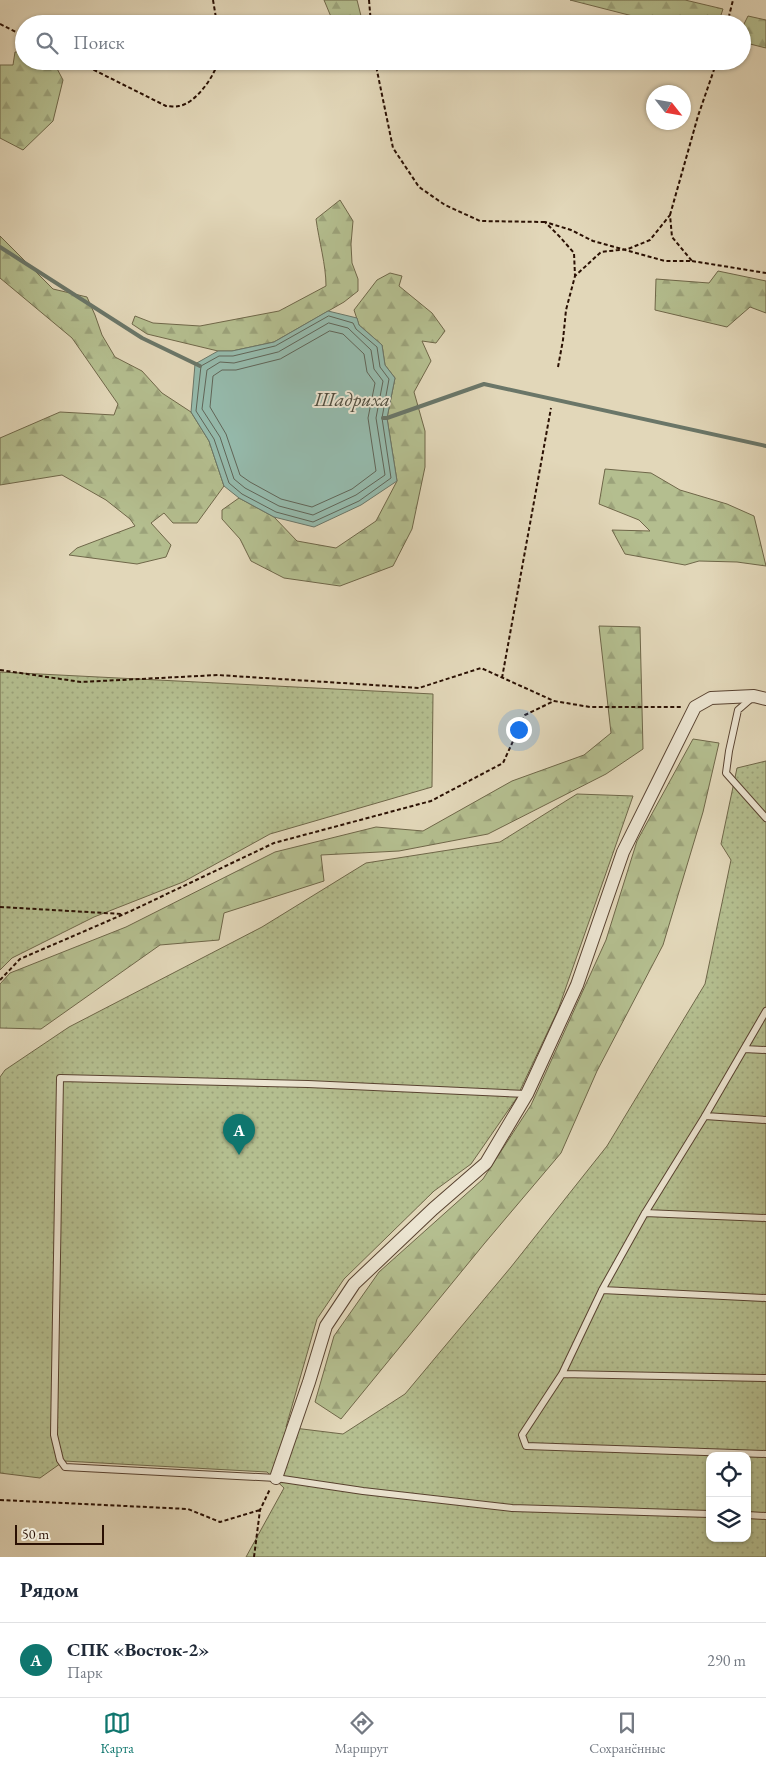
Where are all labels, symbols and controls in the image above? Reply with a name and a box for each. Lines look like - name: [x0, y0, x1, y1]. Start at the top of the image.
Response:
- search box: [15, 15, 751, 70]
- icon: search: [33, 29, 61, 57]
- text: Поиск: [73, 30, 125, 55]
- north arrow: [646, 85, 691, 130]
- water label: Шадриха: [313, 386, 390, 412]
- your location: [506, 717, 532, 743]
- pin: A: [223, 1114, 255, 1155]
- map controls: [706, 1452, 751, 1542]
- button: locate: [706, 1452, 751, 1497]
- button: layers: [706, 1497, 751, 1542]
- scale bar: [15, 1522, 104, 1545]
- text: 50 m: [22, 1525, 49, 1543]
- text: Рядом: [20, 1576, 79, 1603]
- text: СПК «Восток-2»: [67, 1637, 209, 1662]
- text: A: [30, 1650, 42, 1671]
- text: 290 m: [707, 1650, 746, 1671]
- text: Парк: [67, 1662, 103, 1683]
- tab: Карта: [100, 1709, 134, 1757]
- tab: Маршрут: [335, 1709, 388, 1757]
- tab: Сохранённые: [589, 1709, 666, 1757]

